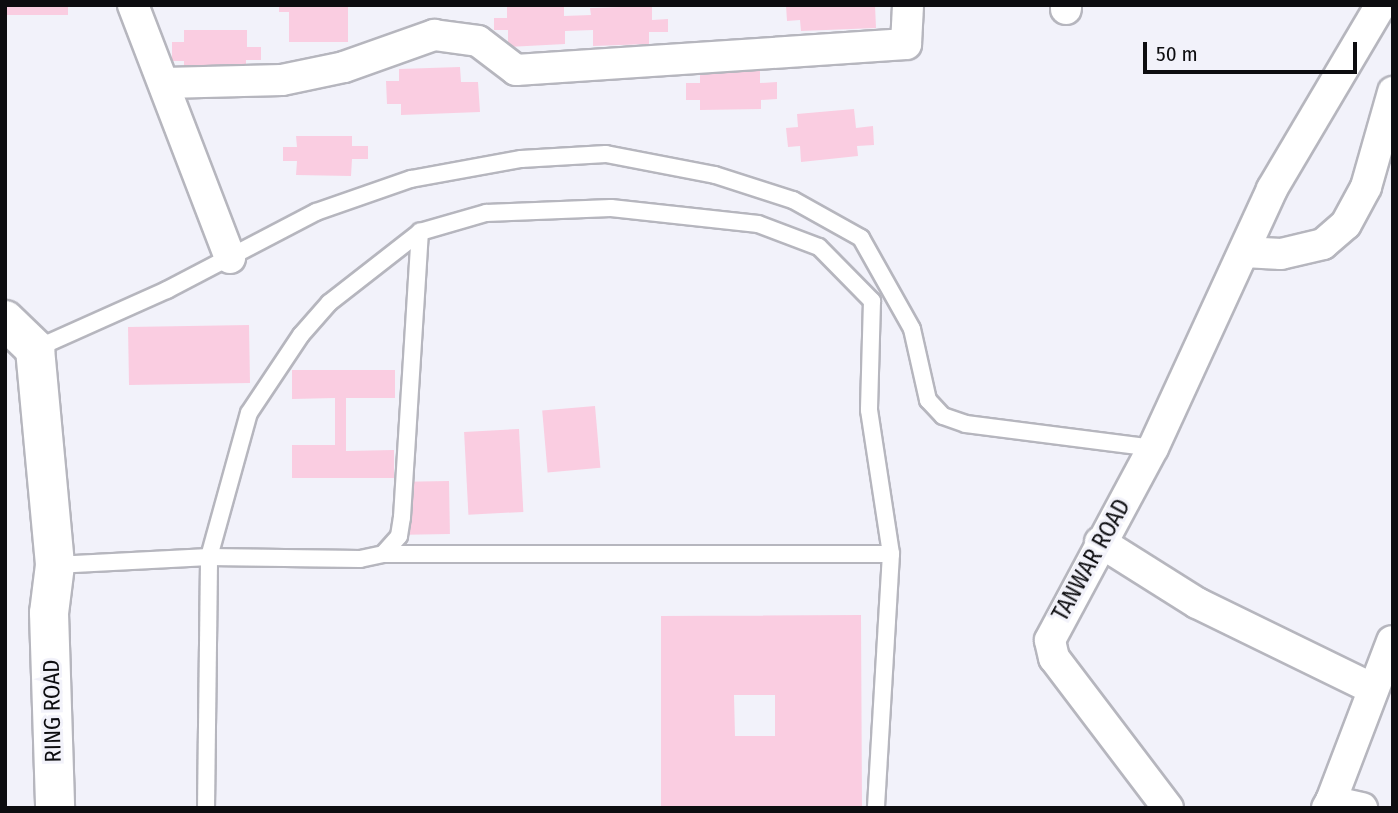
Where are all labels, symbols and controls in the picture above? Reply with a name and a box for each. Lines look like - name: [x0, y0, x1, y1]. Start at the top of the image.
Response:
- scale bar: [1146, 28, 1360, 72]
- text: 50 m: [1156, 41, 1198, 67]
- street label: TANWAR ROAD: [1046, 494, 1136, 626]
- street label: RING ROAD: [37, 659, 67, 763]

